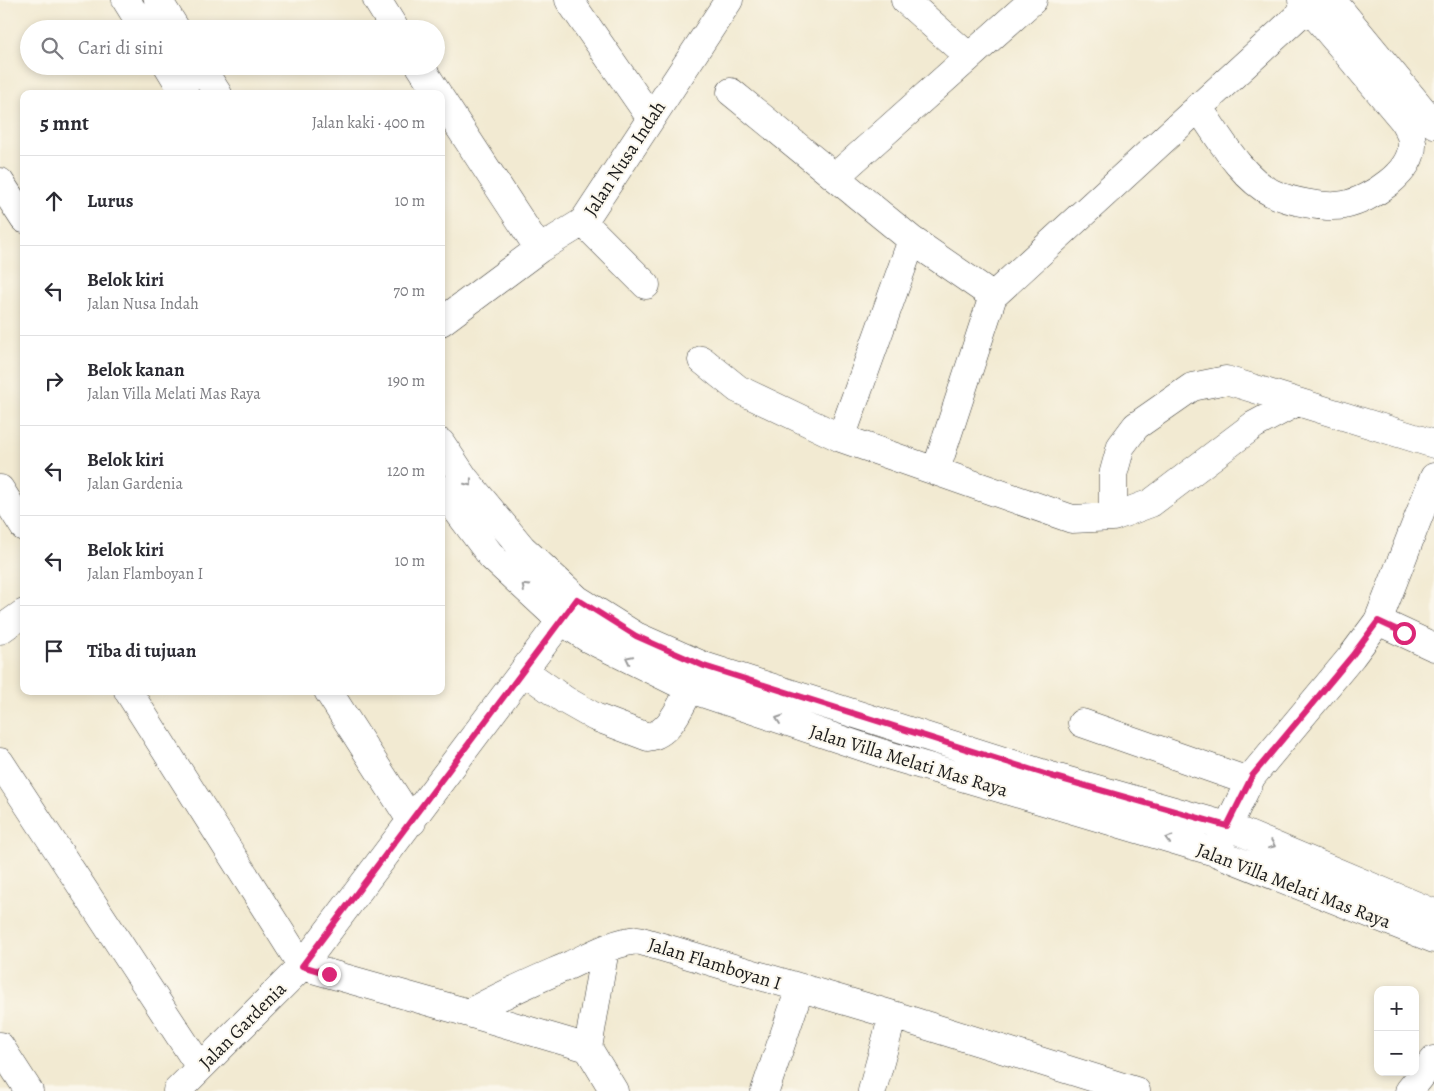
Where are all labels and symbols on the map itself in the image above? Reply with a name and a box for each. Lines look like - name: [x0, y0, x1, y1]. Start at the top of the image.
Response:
- street label: Jalan Nusa Indah: [578, 96, 672, 221]
- one-way arrow: [463, 477, 471, 486]
- one-way arrow: [521, 584, 530, 593]
- route start: [1393, 622, 1416, 645]
- one-way arrow: [625, 655, 634, 665]
- one-way arrow: [776, 714, 784, 724]
- street label: Jalan Villa Melati Mas Raya: [806, 718, 1011, 804]
- one-way arrow: [1165, 834, 1173, 844]
- street label: Jalan Villa Melati Mas Raya: [1193, 837, 1395, 935]
- one-way arrow: [1267, 838, 1276, 849]
- street label: Jalan Flamboyan I: [645, 931, 785, 997]
- route end: [318, 963, 341, 986]
- street label: Jalan Gardenia: [193, 976, 292, 1075]

